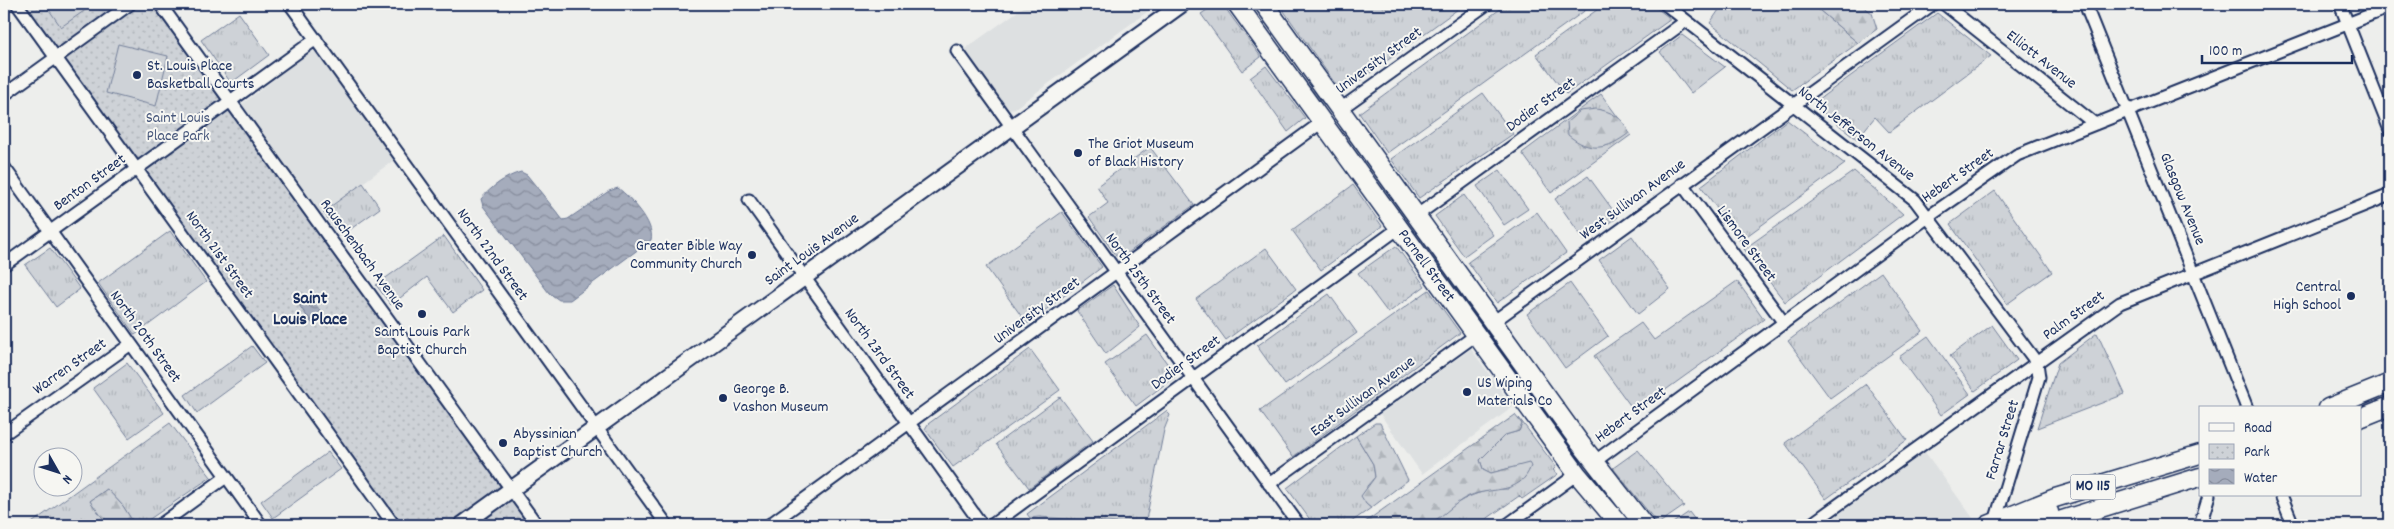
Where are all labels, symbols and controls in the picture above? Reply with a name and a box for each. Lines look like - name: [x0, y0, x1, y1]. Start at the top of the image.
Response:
- street label: University Street: [1331, 22, 1427, 100]
- street label: Elliott Avenue: [2001, 25, 2081, 95]
- scale bar: [2202, 32, 2352, 64]
- text: 100 m: [2209, 41, 2242, 63]
- place label: St. Louis Place Basketball Courts: [147, 55, 255, 96]
- marker: St. Louis Place Basketball Courts: [131, 69, 143, 81]
- street label: Dodier Street: [1501, 72, 1581, 138]
- street label: North Jefferson Avenue: [1792, 81, 1920, 187]
- park label: Saint Louis Place Park: [146, 107, 211, 148]
- place label: The Griot Museum of Black History: [1088, 133, 1194, 174]
- street label: Hebert Street: [1917, 143, 1999, 209]
- marker: The Griot Museum of Black History: [1072, 147, 1084, 159]
- street label: Benton Street: [49, 149, 131, 217]
- street label: Glasgow Avenue: [2153, 149, 2211, 249]
- street label: West Sullivan Avenue: [1575, 154, 1691, 246]
- street label: Rauschenbach Avenue: [314, 195, 410, 315]
- street label: Lismore Street: [1710, 201, 1782, 287]
- street label: North 22nd Street: [451, 204, 533, 306]
- street label: North 21st Street: [179, 206, 259, 304]
- street label: Saint Louis Avenue: [760, 208, 864, 292]
- street label: Parnell Street: [1392, 225, 1460, 307]
- street label: North 25th Street: [1099, 229, 1181, 330]
- place label: Greater Bible Way Community Church: [630, 235, 743, 276]
- marker: Greater Bible Way Community Church: [746, 249, 758, 261]
- street label: University Street: [989, 272, 1085, 350]
- place label: Central High School: [2273, 276, 2341, 317]
- street label: Palm Street: [2038, 285, 2110, 347]
- street label: North 20th Street: [104, 286, 186, 388]
- district label: Saint Louis Place: [273, 287, 347, 333]
- marker: Central High School: [2345, 290, 2357, 302]
- street label: North 23rd Street: [838, 304, 920, 404]
- marker: Saint Louis Park Baptist Church: [416, 308, 428, 320]
- place label: Saint Louis Park Baptist Church: [374, 321, 470, 362]
- street label: Dodier Street: [1146, 330, 1226, 396]
- street label: Warren Street: [28, 333, 112, 401]
- street label: East Sullivan Avenue: [1306, 351, 1420, 443]
- place label: US Wiping Materials Co: [1477, 372, 1552, 413]
- place label: George B. Vashon Museum: [733, 378, 828, 419]
- street label: Hebert Street: [1590, 381, 1672, 449]
- marker: US Wiping Materials Co: [1461, 386, 1473, 398]
- marker: George B. Vashon Museum: [717, 392, 729, 404]
- street label: Farrar Street: [1980, 397, 2026, 483]
- legend: [2199, 406, 2362, 496]
- text: Road: [2244, 418, 2272, 440]
- place label: Abyssinian Baptist Church: [513, 423, 602, 464]
- marker: Abyssinian Baptist Church: [497, 437, 509, 449]
- text: Park: [2244, 442, 2270, 464]
- north arrow: [32, 446, 82, 496]
- text: Water: [2244, 468, 2278, 490]
- text: N: [57, 470, 76, 488]
- road number: MO 115: [2070, 474, 2116, 500]

